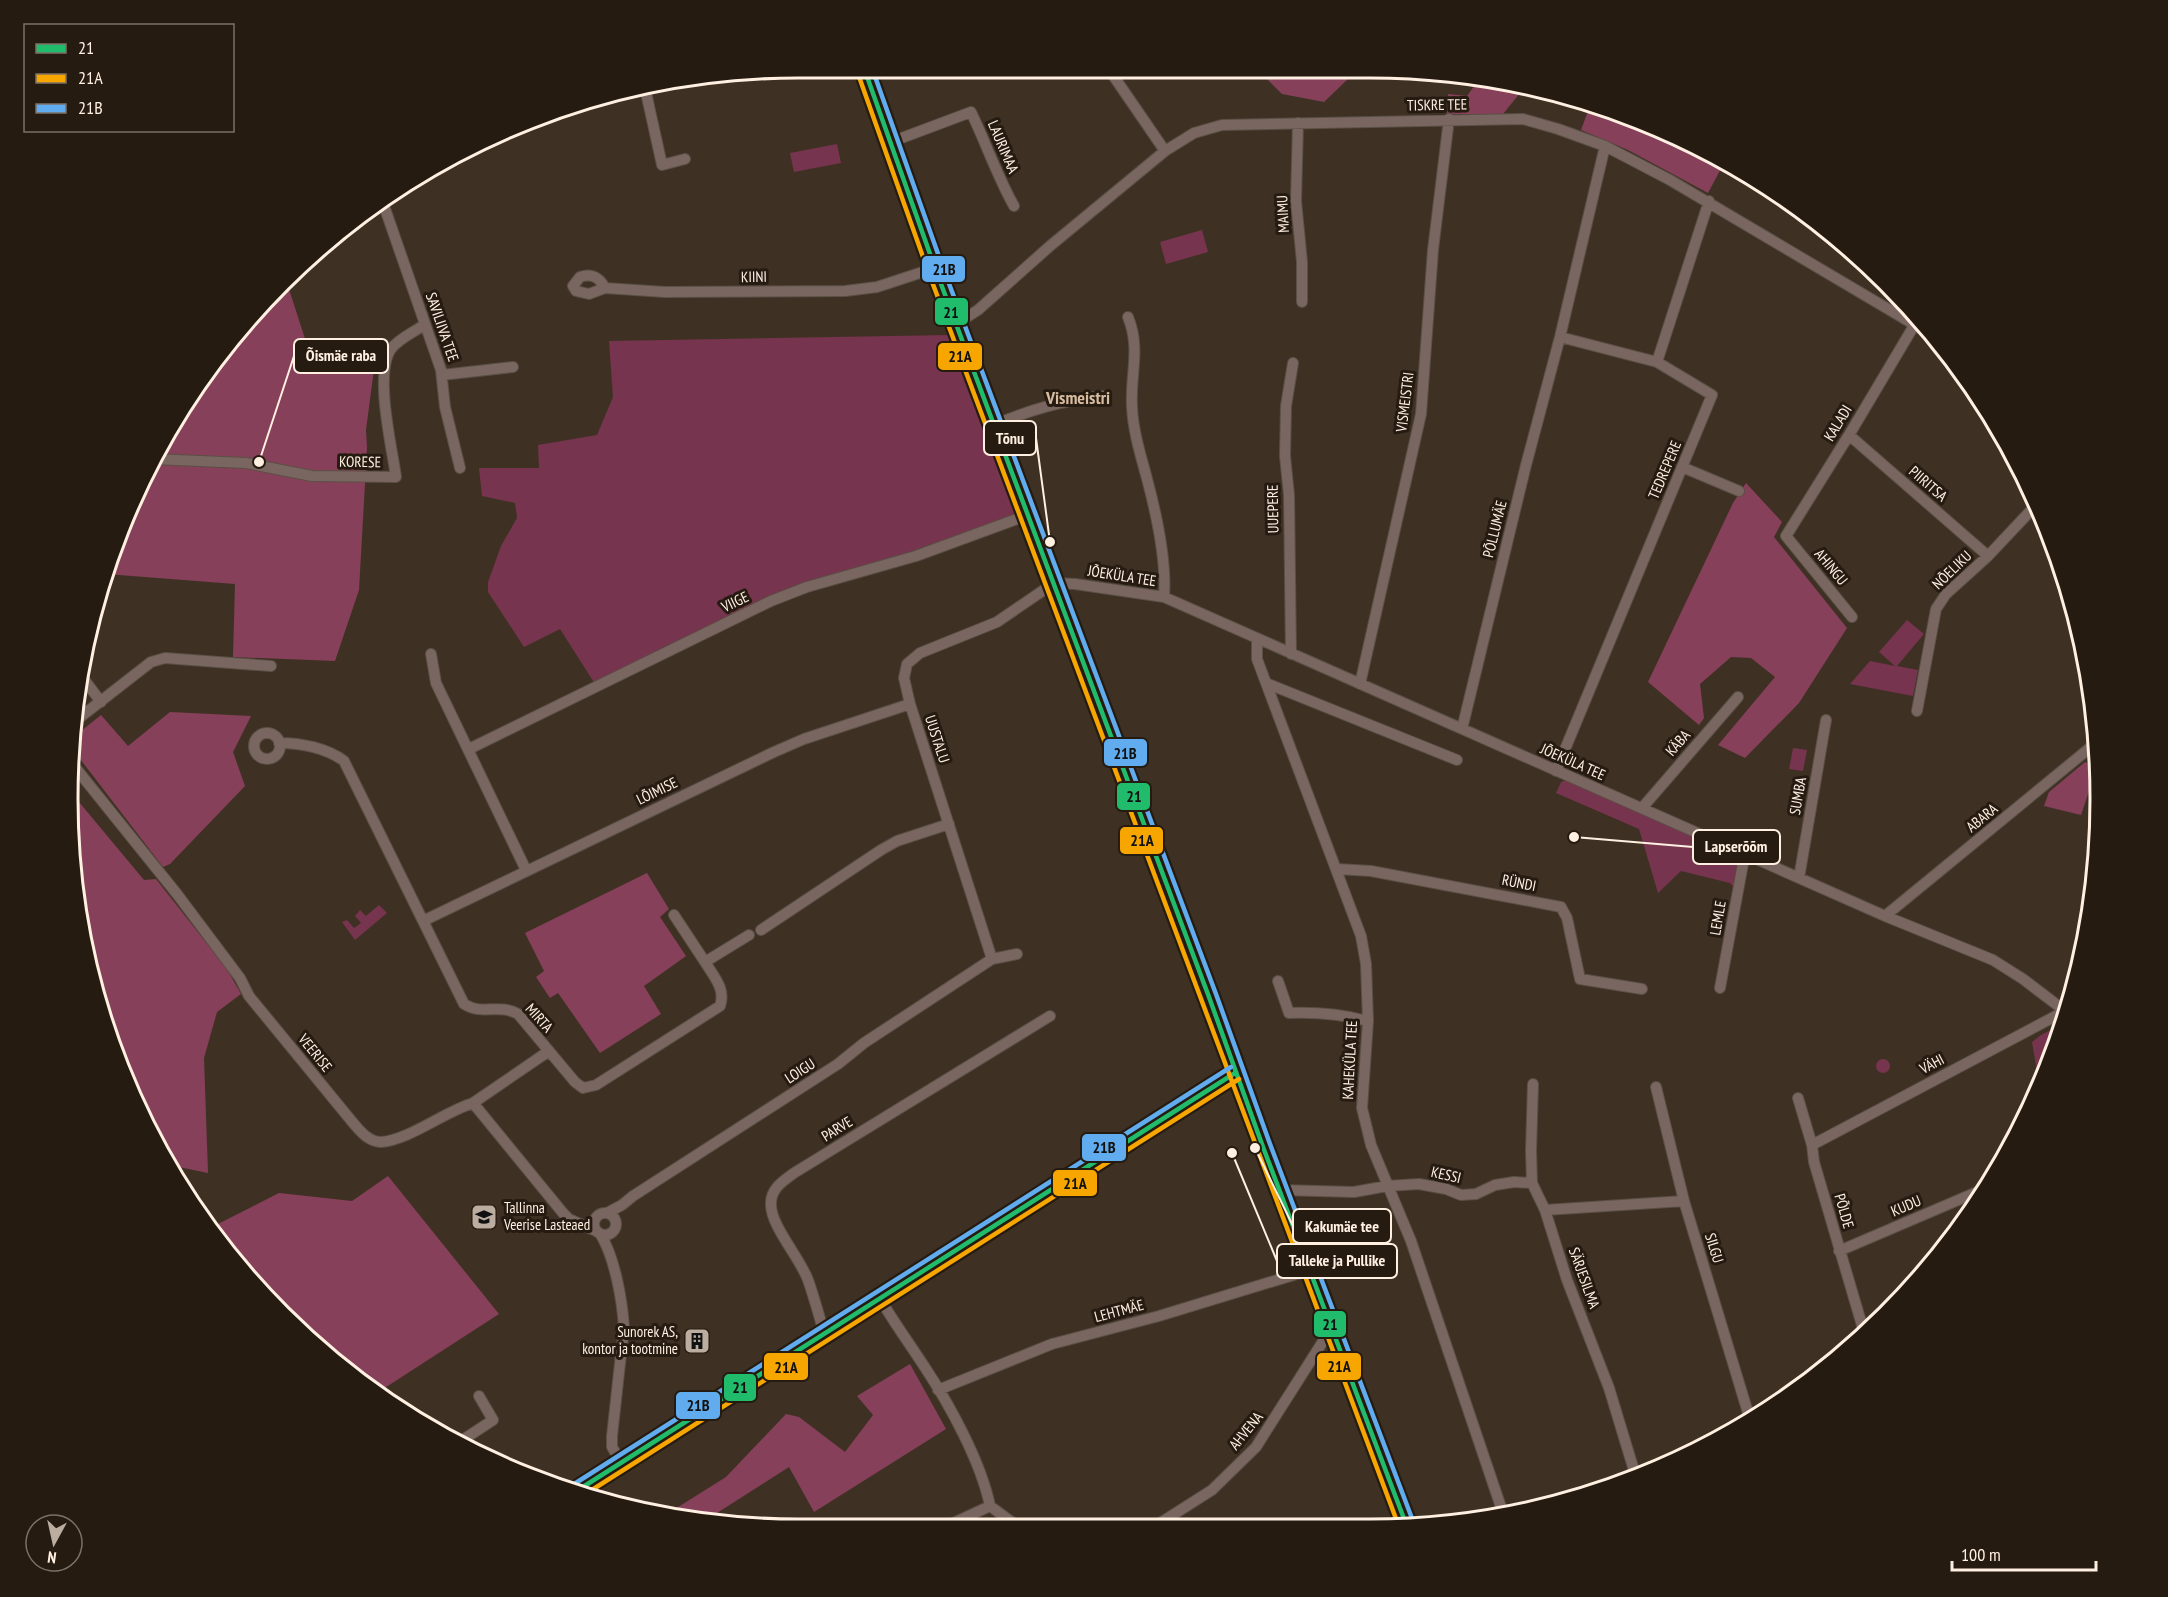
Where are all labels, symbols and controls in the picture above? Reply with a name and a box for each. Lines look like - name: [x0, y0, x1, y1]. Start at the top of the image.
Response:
- legend: [24, 24, 234, 132]
- text: 21: [78, 36, 94, 59]
- text: 21A: [78, 66, 103, 89]
- street label: TISKRE TEE: [1407, 94, 1467, 115]
- text: 21B: [78, 96, 103, 119]
- street label: LAURIMAA: [984, 117, 1023, 177]
- street label: MAIMU: [1272, 195, 1293, 233]
- line badge: 21B: [921, 255, 966, 283]
- text: 21B: [932, 259, 956, 279]
- street label: KIINI: [741, 267, 767, 286]
- street label: SAVILIIVA TEE: [422, 290, 463, 364]
- line badge: 21: [934, 297, 969, 326]
- text: 21: [943, 302, 959, 322]
- callout: Õismäe raba: [294, 339, 388, 373]
- line badge: 21A: [937, 342, 983, 371]
- text: Õismäe raba: [306, 345, 377, 365]
- text: 21A: [948, 346, 973, 366]
- street label: VISMEISTRI: [1391, 371, 1418, 434]
- district label: Vismeistri: [1045, 386, 1110, 409]
- street label: KALADI: [1819, 401, 1856, 444]
- callout: Tõnu: [984, 421, 1036, 455]
- text: Tõnu: [996, 428, 1024, 448]
- street label: TEDREPERE: [1644, 438, 1685, 502]
- street label: KORESE: [339, 452, 381, 471]
- street label: PIIRITSA: [1905, 462, 1952, 506]
- street label: UUEPERE: [1263, 484, 1282, 534]
- street label: PÕLLUMÄE: [1478, 498, 1511, 559]
- street label: AHINGU: [1811, 545, 1852, 589]
- street label: NÕELIKU: [1928, 546, 1975, 593]
- street label: JÕEKÜLA TEE: [1086, 561, 1158, 590]
- street label: VIIGE: [717, 587, 751, 617]
- street label: UUSTALU: [921, 713, 954, 765]
- street label: KÄBA: [1661, 725, 1695, 760]
- line badge: 21B: [1103, 738, 1148, 767]
- street label: JÕEKÜLA TEE: [1537, 738, 1608, 784]
- text: 21B: [1113, 743, 1137, 763]
- street label: LÕIMISE: [633, 773, 680, 809]
- street label: SUMBA: [1785, 775, 1810, 816]
- line badge: 21: [1116, 782, 1151, 811]
- text: 21: [1126, 786, 1142, 806]
- street label: ABARA: [1962, 799, 2002, 836]
- line badge: 21A: [1119, 826, 1164, 855]
- text: 21A: [1130, 830, 1155, 850]
- callout: Lapserõõm: [1693, 830, 1780, 864]
- text: Lapserõõm: [1705, 836, 1767, 856]
- street label: RÜNDI: [1500, 870, 1538, 895]
- street label: LEMLE: [1705, 899, 1730, 937]
- street label: MIRTA: [521, 999, 558, 1037]
- street label: KAHEKÜLA TEE: [1338, 1020, 1361, 1100]
- street label: VEERISE: [294, 1029, 336, 1076]
- street label: VÄHI: [1915, 1049, 1947, 1078]
- street label: LOIGU: [781, 1054, 818, 1087]
- street label: PARVE: [818, 1112, 856, 1145]
- line badge: 21B: [1081, 1133, 1127, 1162]
- text: 21B: [1092, 1137, 1116, 1157]
- street label: KESSI: [1429, 1162, 1463, 1187]
- line badge: 21A: [1052, 1169, 1098, 1197]
- text: 21A: [1063, 1173, 1088, 1193]
- street label: PÕLDE: [1830, 1191, 1858, 1230]
- street label: KUDU: [1888, 1191, 1924, 1220]
- place label: Tallinna Veerise Lasteaed: [503, 1198, 590, 1234]
- school or university icon: Tallinna Veerise Lasteaed: [469, 1202, 499, 1232]
- callout: Kakumäe tee: [1293, 1209, 1391, 1243]
- text: Kakumäe tee: [1305, 1216, 1379, 1236]
- street label: SILGU: [1701, 1231, 1728, 1265]
- callout: Talleke ja Pullike: [1277, 1244, 1397, 1278]
- street label: SÄRJESILMA: [1565, 1245, 1605, 1312]
- text: Talleke ja Pullike: [1289, 1250, 1385, 1270]
- street label: LEHTMÄE: [1092, 1295, 1146, 1326]
- line badge: 21: [1313, 1310, 1347, 1338]
- text: 21: [1322, 1314, 1338, 1334]
- place label: Sunorek AS, kontor ja tootmine: [582, 1322, 678, 1358]
- building icon: Sunorek AS, kontor ja tootmine: [682, 1326, 712, 1356]
- line badge: 21A: [763, 1352, 809, 1381]
- line badge: 21A: [1316, 1352, 1362, 1381]
- text: 21A: [1327, 1356, 1352, 1376]
- text: 21A: [774, 1357, 799, 1377]
- line badge: 21: [723, 1373, 757, 1402]
- text: 21: [732, 1377, 748, 1397]
- line badge: 21B: [675, 1391, 721, 1420]
- text: 21B: [686, 1395, 710, 1415]
- street label: AHVENA: [1224, 1407, 1267, 1454]
- north arrow: [24, 1513, 84, 1573]
- scale bar: [1952, 1534, 2096, 1572]
- text: 100 m: [1961, 1543, 2001, 1566]
- text: N: [46, 1547, 58, 1568]

